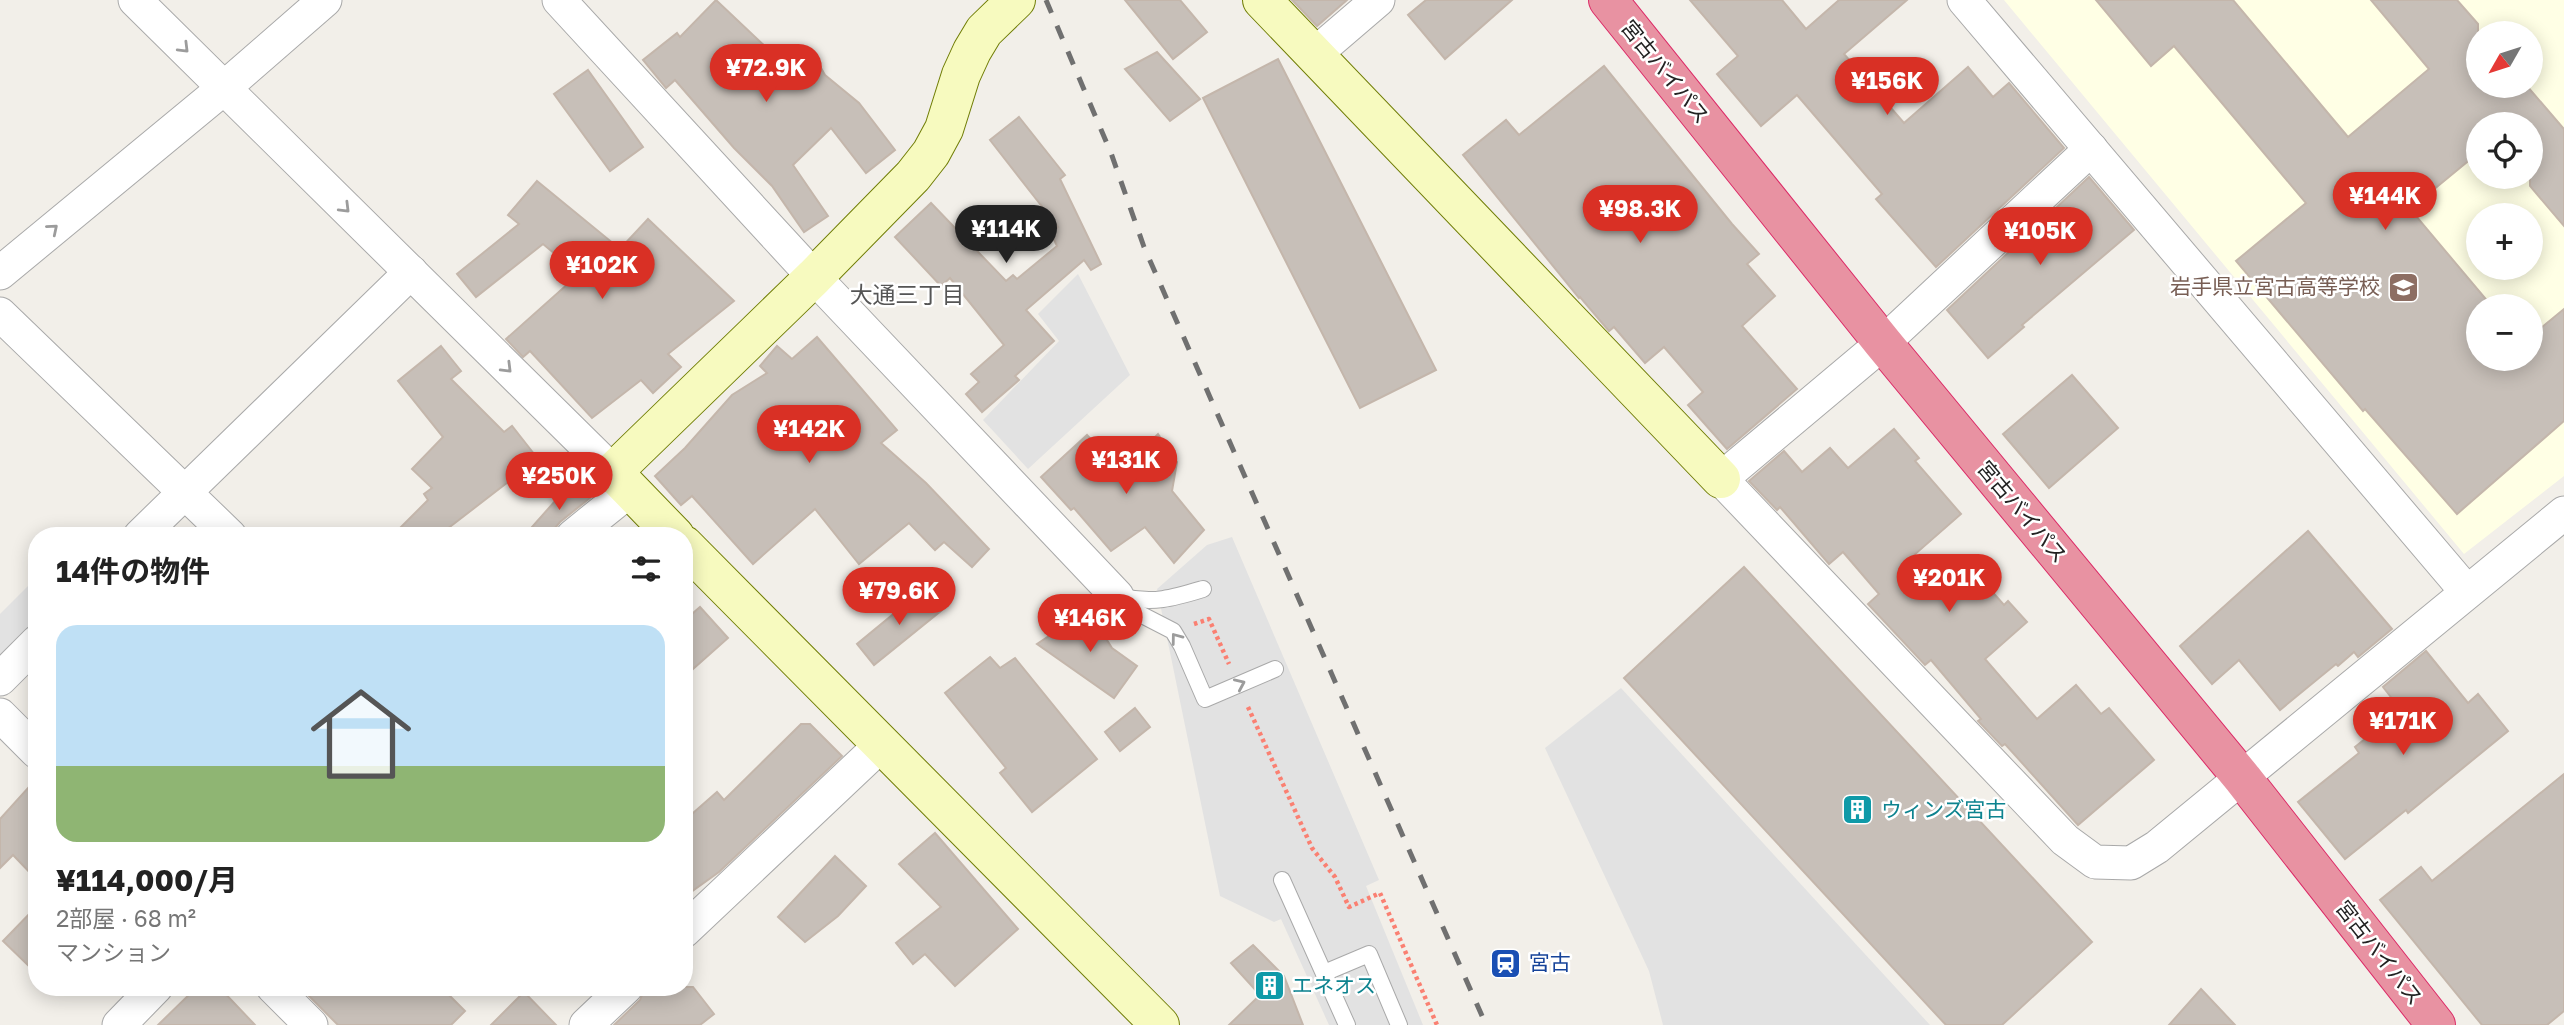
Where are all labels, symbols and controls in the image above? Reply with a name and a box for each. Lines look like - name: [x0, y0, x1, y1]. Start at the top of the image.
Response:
- street label: 宮古バイパス: [1616, 14, 1715, 128]
- north arrow: [2466, 21, 2543, 98]
- map controls: [2466, 21, 2543, 371]
- one-way arrow: [175, 40, 188, 53]
- pin: ¥72.9K: [709, 44, 823, 104]
- text: ¥72.9K: [726, 53, 806, 81]
- pin: ¥156K: [1838, 58, 1936, 117]
- text: ¥156K: [1851, 66, 1923, 94]
- button: locate: [2466, 112, 2543, 189]
- pin: ¥144K: [2336, 173, 2434, 232]
- text: ¥144K: [2349, 181, 2421, 209]
- pin: ¥98.3K: [1583, 186, 1697, 245]
- text: ¥98.3K: [1599, 194, 1681, 222]
- one-way arrow: [337, 200, 350, 213]
- button: +: [2466, 203, 2543, 280]
- pin: ¥114K: [957, 205, 1055, 265]
- pin: ¥105K: [1991, 208, 2089, 267]
- text: ¥114K: [971, 214, 1041, 242]
- text: ¥105K: [2004, 216, 2076, 244]
- one-way arrow: [44, 225, 57, 237]
- pin: ¥102K: [553, 242, 651, 301]
- text: ¥102K: [566, 250, 638, 278]
- school or university icon: 岩手県立宮古高等学校: [2386, 270, 2420, 304]
- place label: 岩手県立宮古高等学校: [2170, 273, 2380, 299]
- district label: 大通三丁目: [850, 280, 965, 308]
- button: −: [2466, 294, 2543, 371]
- one-way arrow: [499, 359, 512, 372]
- pin: ¥142K: [760, 406, 858, 465]
- text: ¥142K: [773, 414, 845, 442]
- pin: ¥131K: [1077, 436, 1175, 496]
- text: ¥131K: [1091, 445, 1161, 473]
- pin: ¥250K: [510, 452, 608, 512]
- street label: 宮古バイパス: [1972, 455, 2073, 568]
- text: ¥250K: [522, 461, 596, 489]
- icon: filters: [627, 550, 665, 588]
- text: 14件の物件: [56, 553, 210, 589]
- pin: ¥201K: [1900, 554, 1998, 614]
- text: ¥201K: [1913, 563, 1985, 591]
- pin: ¥79.6K: [842, 568, 956, 627]
- text: ¥79.6K: [859, 576, 939, 604]
- pin: ¥146K: [1041, 594, 1139, 654]
- text: ¥146K: [1054, 603, 1126, 631]
- one-way arrow: [1172, 634, 1184, 646]
- icon: home: [298, 671, 424, 797]
- one-way arrow: [1233, 678, 1245, 692]
- pin: ¥171K: [2354, 698, 2452, 757]
- text: ¥171K: [2369, 706, 2437, 734]
- building icon: ウィンズ宮古: [1841, 793, 1875, 827]
- place label: ウィンズ宮古: [1881, 796, 2007, 822]
- text: ¥114,000/月: [56, 862, 238, 898]
- street label: 宮古バイパス: [2331, 895, 2429, 1010]
- text: 2部屋 · 68 m²: [56, 904, 196, 932]
- text: マンション: [56, 938, 171, 966]
- station icon: 宮古: [1489, 946, 1523, 980]
- place label: 宮古: [1529, 949, 1571, 975]
- building icon: エネオス: [1252, 969, 1286, 1003]
- place label: エネオス: [1292, 972, 1376, 998]

